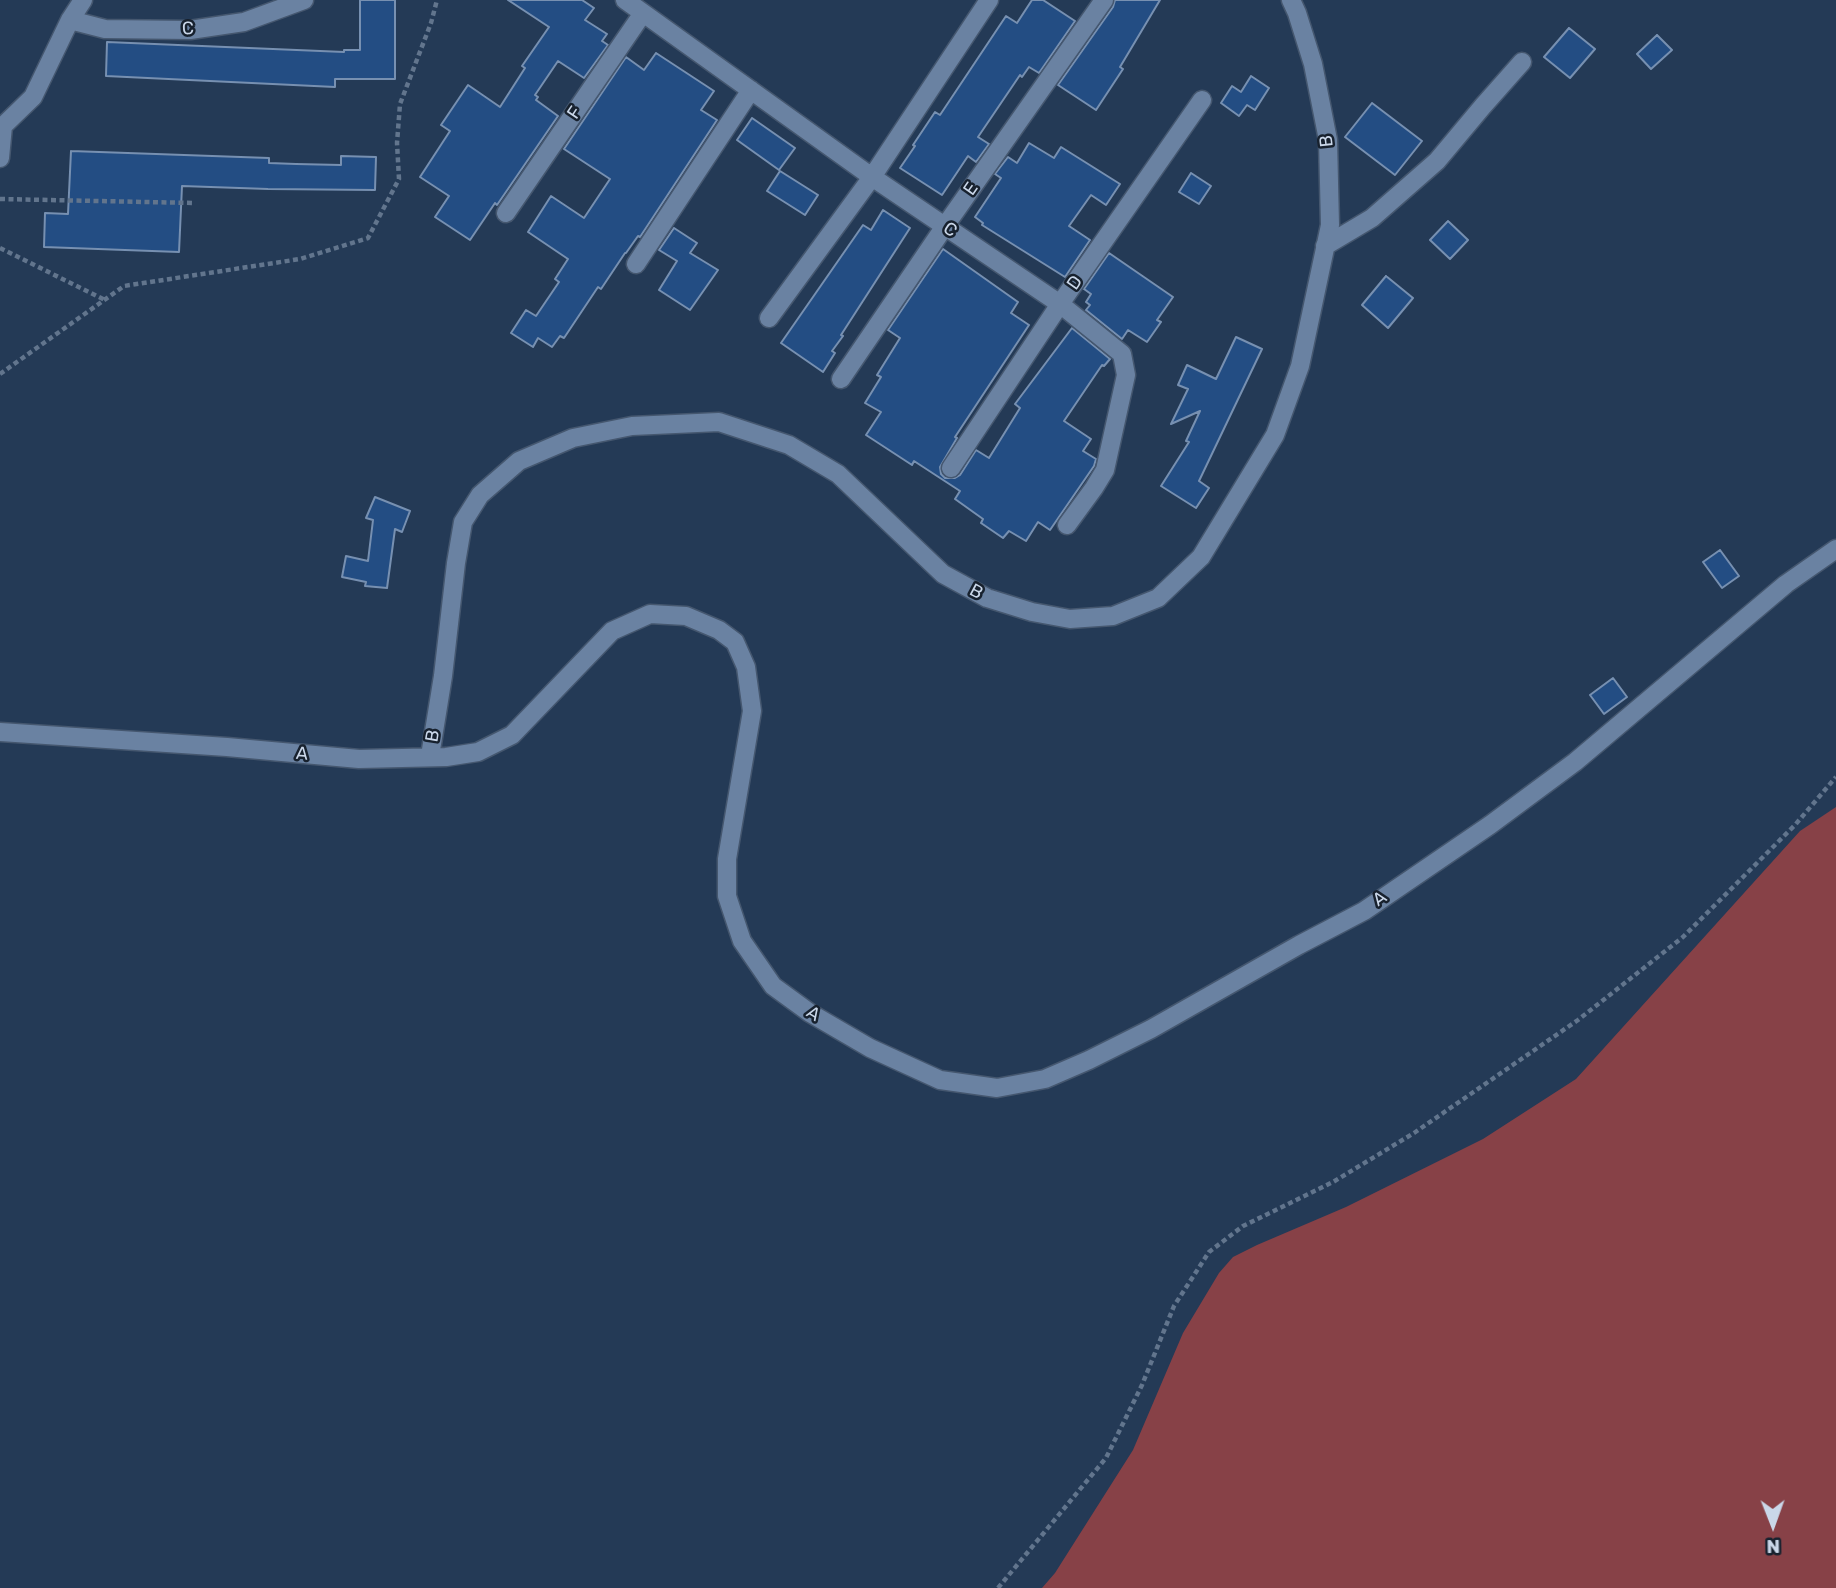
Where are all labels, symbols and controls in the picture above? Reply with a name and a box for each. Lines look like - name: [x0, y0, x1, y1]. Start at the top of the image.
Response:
- street label: C: [181, 18, 195, 40]
- street label: F: [563, 103, 587, 123]
- street label: B: [1316, 134, 1338, 148]
- street label: E: [959, 178, 983, 200]
- street label: C: [939, 218, 961, 242]
- street label: D: [1063, 272, 1087, 294]
- street label: B: [966, 580, 986, 604]
- street label: B: [421, 728, 445, 744]
- street label: A: [295, 743, 309, 765]
- street label: A: [1369, 887, 1391, 911]
- street label: A: [802, 1002, 824, 1026]
- north arrow: [1738, 1490, 1808, 1560]
- text: N: [1766, 1535, 1780, 1558]

